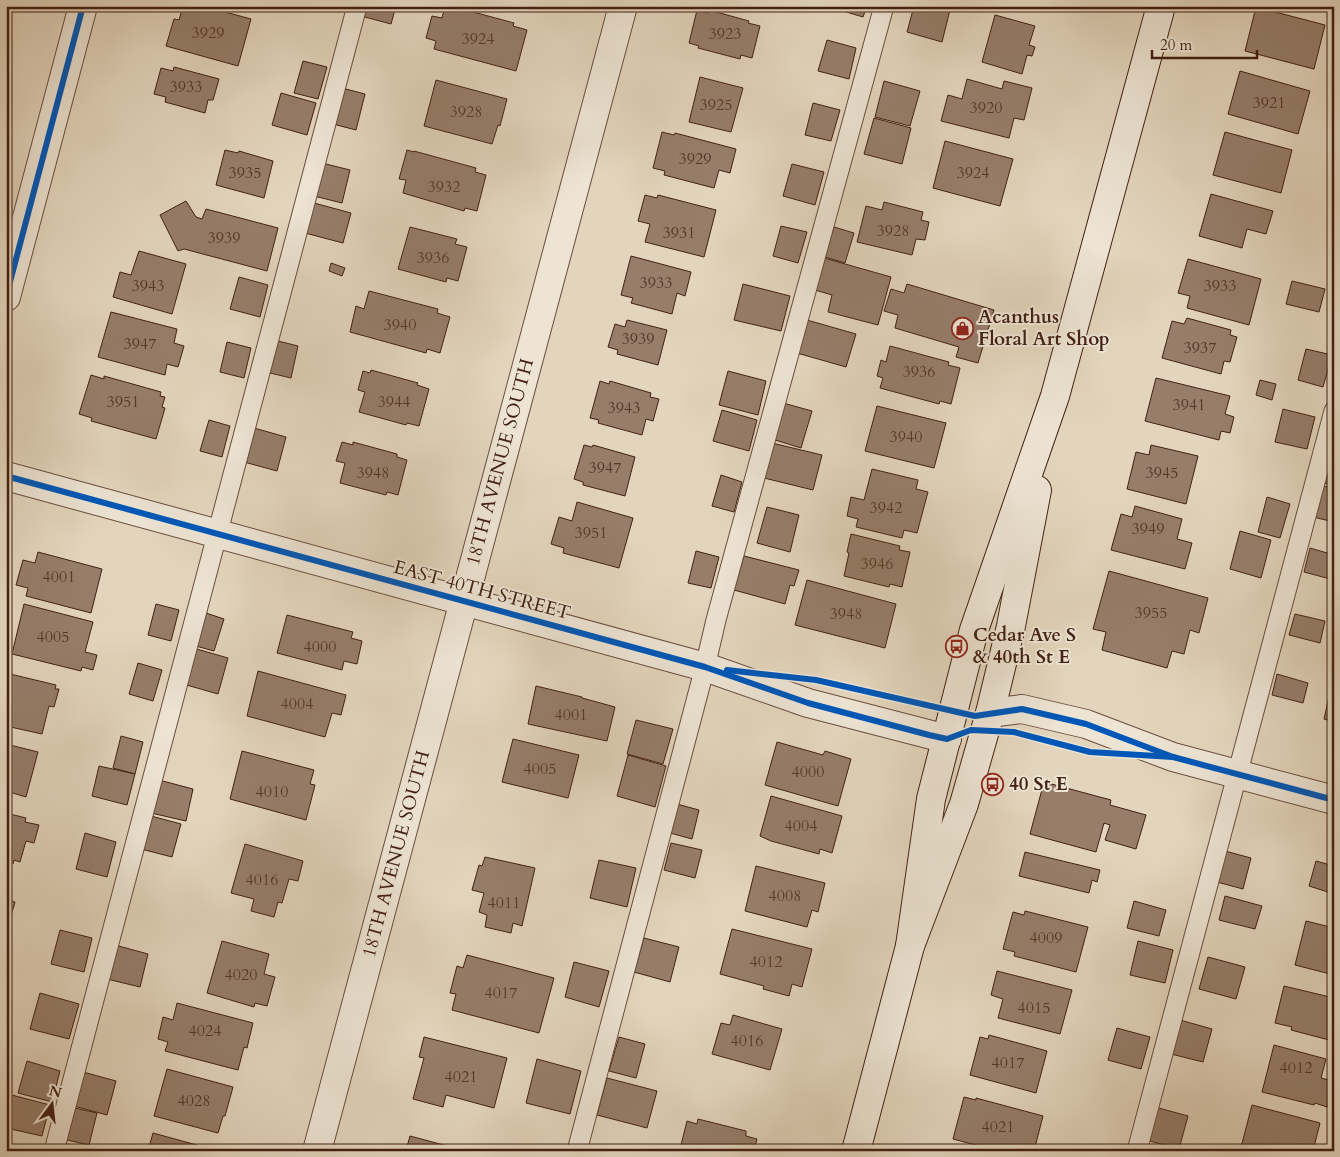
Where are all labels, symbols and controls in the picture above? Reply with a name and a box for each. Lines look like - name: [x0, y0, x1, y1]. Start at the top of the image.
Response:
- house number: 3929: [192, 22, 224, 44]
- house number: 3923: [709, 23, 741, 45]
- house number: 3924: [462, 28, 494, 50]
- scale bar: [1152, 28, 1258, 60]
- text: 20 m: [1160, 35, 1192, 55]
- house number: 3933: [170, 76, 202, 98]
- house number: 3921: [1253, 92, 1285, 114]
- house number: 3925: [700, 94, 732, 116]
- house number: 3920: [970, 97, 1002, 119]
- house number: 3928: [450, 101, 482, 123]
- house number: 3929: [679, 148, 711, 170]
- house number: 3935: [229, 162, 261, 184]
- house number: 3924: [957, 162, 989, 184]
- house number: 3932: [428, 176, 460, 198]
- house number: 3928: [877, 220, 909, 242]
- house number: 3931: [663, 222, 695, 244]
- house number: 3939: [208, 227, 240, 249]
- house number: 3936: [417, 247, 449, 269]
- house number: 3933: [640, 272, 672, 294]
- house number: 3943: [132, 275, 164, 297]
- house number: 3933: [1204, 275, 1236, 297]
- place label: Acanthus Floral Art Shop: [978, 304, 1110, 352]
- house number: 3940: [384, 314, 416, 336]
- shop icon: Acanthus Floral Art Shop: [950, 316, 974, 340]
- house number: 3939: [622, 328, 654, 350]
- house number: 3947: [124, 333, 156, 355]
- house number: 3937: [1184, 337, 1216, 359]
- street label: 18TH AVENUE SOUTH: [460, 355, 540, 568]
- house number: 3936: [903, 361, 935, 383]
- house number: 3951: [107, 391, 139, 413]
- house number: 3944: [378, 391, 410, 413]
- house number: 3941: [1173, 394, 1205, 416]
- house number: 3943: [608, 397, 640, 419]
- house number: 3940: [890, 426, 922, 448]
- house number: 3947: [589, 457, 621, 479]
- house number: 3948: [357, 462, 389, 484]
- house number: 3945: [1146, 462, 1178, 484]
- house number: 3942: [870, 497, 902, 519]
- house number: 3949: [1132, 518, 1164, 540]
- house number: 3951: [575, 522, 607, 544]
- house number: 3946: [861, 553, 893, 575]
- street label: EAST 40TH STREET: [391, 554, 573, 626]
- house number: 4001: [43, 566, 75, 588]
- house number: 3955: [1135, 602, 1167, 624]
- house number: 3948: [830, 603, 862, 625]
- place label: Cedar Ave S & 40th St E: [973, 622, 1076, 670]
- house number: 4005: [37, 626, 69, 648]
- bus stop icon: Cedar Ave S & 40th St E: [945, 634, 969, 658]
- house number: 4000: [304, 636, 336, 658]
- house number: 4004: [281, 693, 313, 715]
- house number: 4001: [555, 704, 587, 726]
- street label: 18TH AVENUE SOUTH: [356, 747, 436, 960]
- house number: 4005: [524, 758, 556, 780]
- house number: 4000: [792, 761, 824, 783]
- place label: 40 St E: [1009, 771, 1068, 797]
- bus stop icon: 40 St E: [981, 772, 1005, 796]
- house number: 4010: [256, 781, 288, 803]
- house number: 4004: [785, 815, 817, 837]
- house number: 4016: [246, 869, 278, 891]
- house number: 4008: [769, 885, 801, 907]
- house number: 4011: [488, 892, 520, 914]
- house number: 4009: [1030, 927, 1062, 949]
- house number: 4012: [750, 951, 782, 973]
- house number: 4020: [225, 964, 257, 986]
- house number: 4017: [485, 982, 517, 1004]
- house number: 4015: [1018, 997, 1050, 1019]
- house number: 4024: [189, 1020, 221, 1042]
- house number: 4016: [731, 1030, 763, 1052]
- house number: 4017: [992, 1052, 1024, 1074]
- house number: 4012: [1280, 1057, 1312, 1079]
- house number: 4021: [445, 1066, 477, 1088]
- north arrow: [28, 1080, 78, 1130]
- text: N: [47, 1081, 64, 1103]
- house number: 4028: [178, 1090, 210, 1112]
- house number: 4021: [982, 1116, 1014, 1138]

